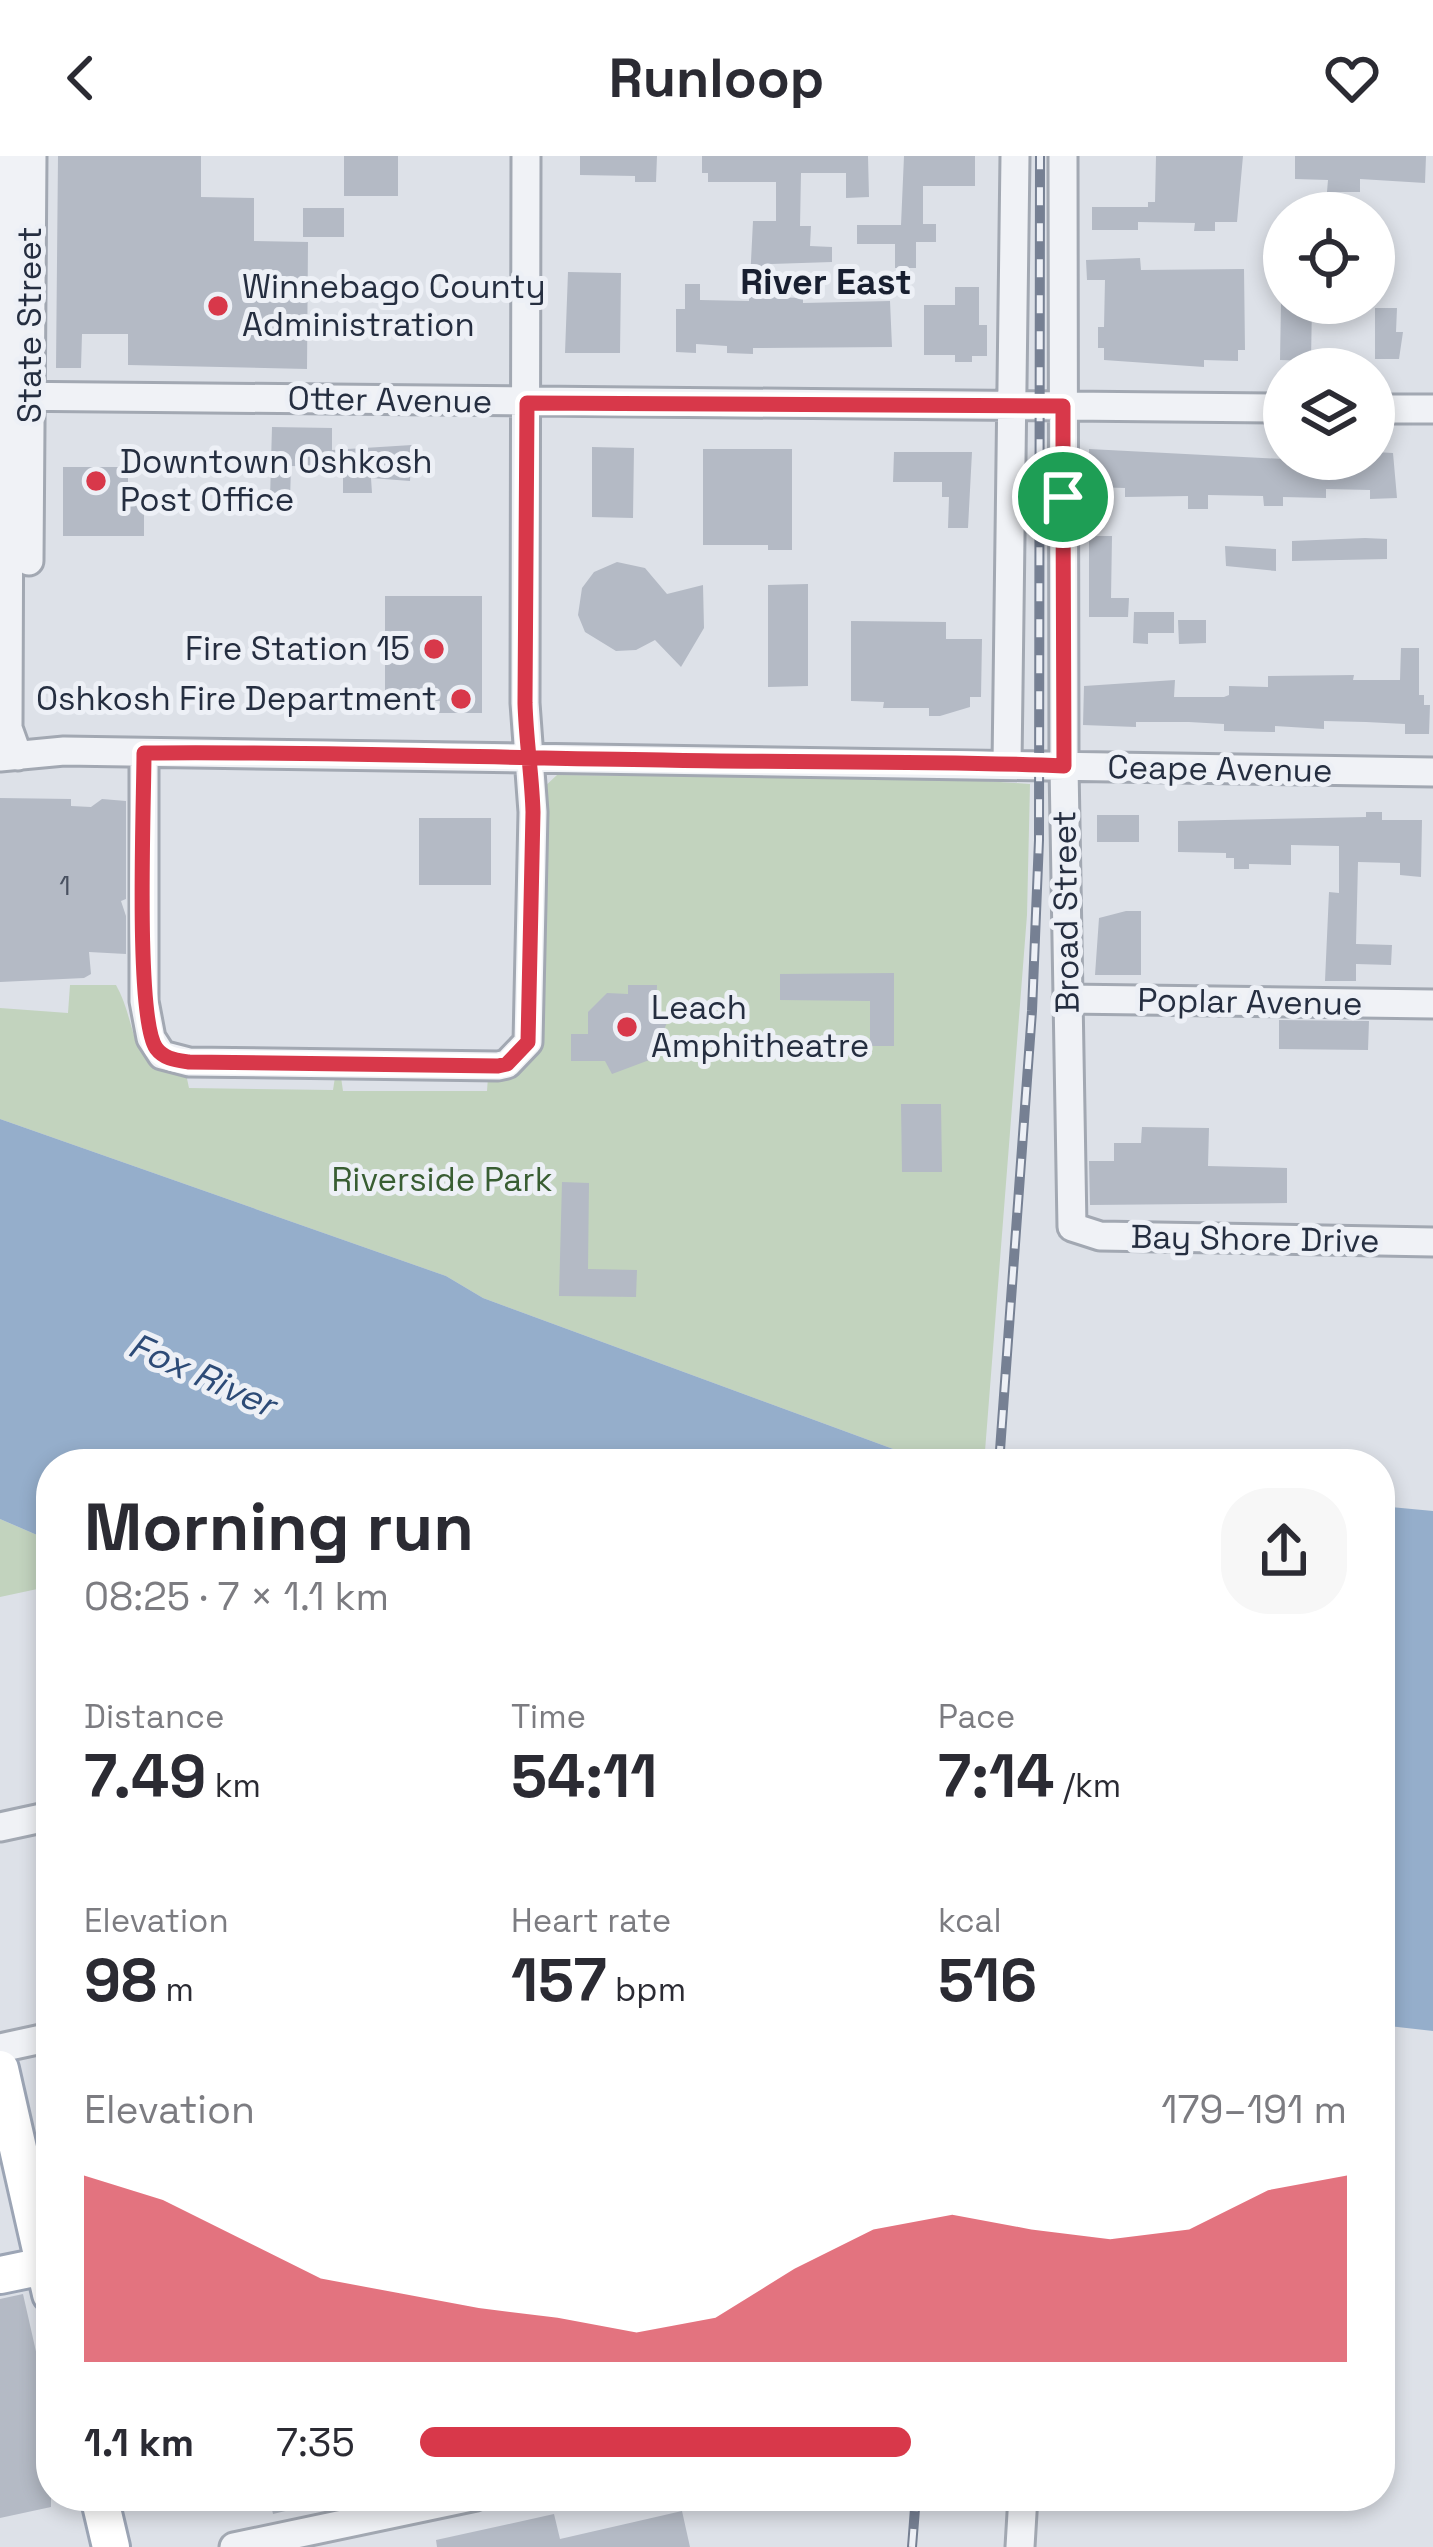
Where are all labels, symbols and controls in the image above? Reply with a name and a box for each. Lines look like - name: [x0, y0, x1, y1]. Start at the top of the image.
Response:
- text: Runloop: [609, 44, 824, 113]
- icon: back: [48, 45, 114, 111]
- icon: heart: [1319, 45, 1385, 111]
- map controls: [1263, 192, 1395, 480]
- button: locate: [1263, 192, 1395, 324]
- street label: State Street: [9, 227, 51, 423]
- district label: River East: [740, 259, 912, 305]
- place label: Winnebago County Administration: [242, 266, 546, 346]
- marker: Winnebago County Administration: [205, 293, 231, 319]
- button: layers: [1263, 348, 1395, 480]
- street label: Otter Avenue: [287, 377, 493, 423]
- place label: Downtown Oshkosh Post Office: [120, 441, 433, 521]
- pin: [1012, 446, 1114, 548]
- icon: arrive: [1030, 464, 1096, 530]
- marker: Downtown Oshkosh Post Office: [83, 468, 109, 494]
- place label: Fire Station 15: [185, 628, 410, 670]
- marker: Fire Station 15: [421, 636, 447, 662]
- place label: Oshkosh Fire Department: [36, 678, 437, 720]
- marker: Oshkosh Fire Department: [448, 686, 474, 712]
- street label: Ceape Avenue: [1107, 746, 1333, 792]
- street label: Broad Street: [1043, 810, 1089, 1014]
- house number: 1: [59, 868, 71, 903]
- street label: Poplar Avenue: [1137, 979, 1363, 1025]
- place label: Leach Amphitheatre: [651, 987, 869, 1067]
- marker: Leach Amphitheatre: [614, 1014, 640, 1040]
- park label: Riverside Park: [331, 1159, 553, 1201]
- street label: Bay Shore Drive: [1130, 1216, 1380, 1262]
- water label: Fox River: [121, 1322, 286, 1429]
- text: Morning run: [84, 1485, 474, 1569]
- button: share: [1221, 1488, 1347, 1614]
- text: 08:25 · 7 × 1.1 km: [84, 1572, 389, 1621]
- text: Distance: [84, 1696, 225, 1738]
- text: Time: [511, 1696, 586, 1738]
- text: Pace: [938, 1696, 1015, 1738]
- text: 7.49: [84, 1738, 206, 1815]
- text: 54:11: [511, 1738, 657, 1815]
- text: 7:14: [938, 1738, 1054, 1815]
- text: km: [206, 1765, 261, 1807]
- text: /km: [1054, 1765, 1121, 1807]
- text: Elevation: [84, 1900, 229, 1942]
- text: Heart rate: [511, 1900, 671, 1942]
- text: kcal: [938, 1900, 1002, 1942]
- text: 98: [84, 1942, 157, 2019]
- text: 157: [511, 1942, 607, 2019]
- text: 516: [938, 1942, 1037, 2019]
- text: m: [157, 1969, 194, 2011]
- text: bpm: [607, 1969, 686, 2011]
- text: Elevation: [84, 2085, 255, 2134]
- text: 179–191 m: [1161, 2085, 1347, 2134]
- text: 1.1 km: [84, 2418, 194, 2467]
- text: 7:35: [276, 2418, 355, 2467]

